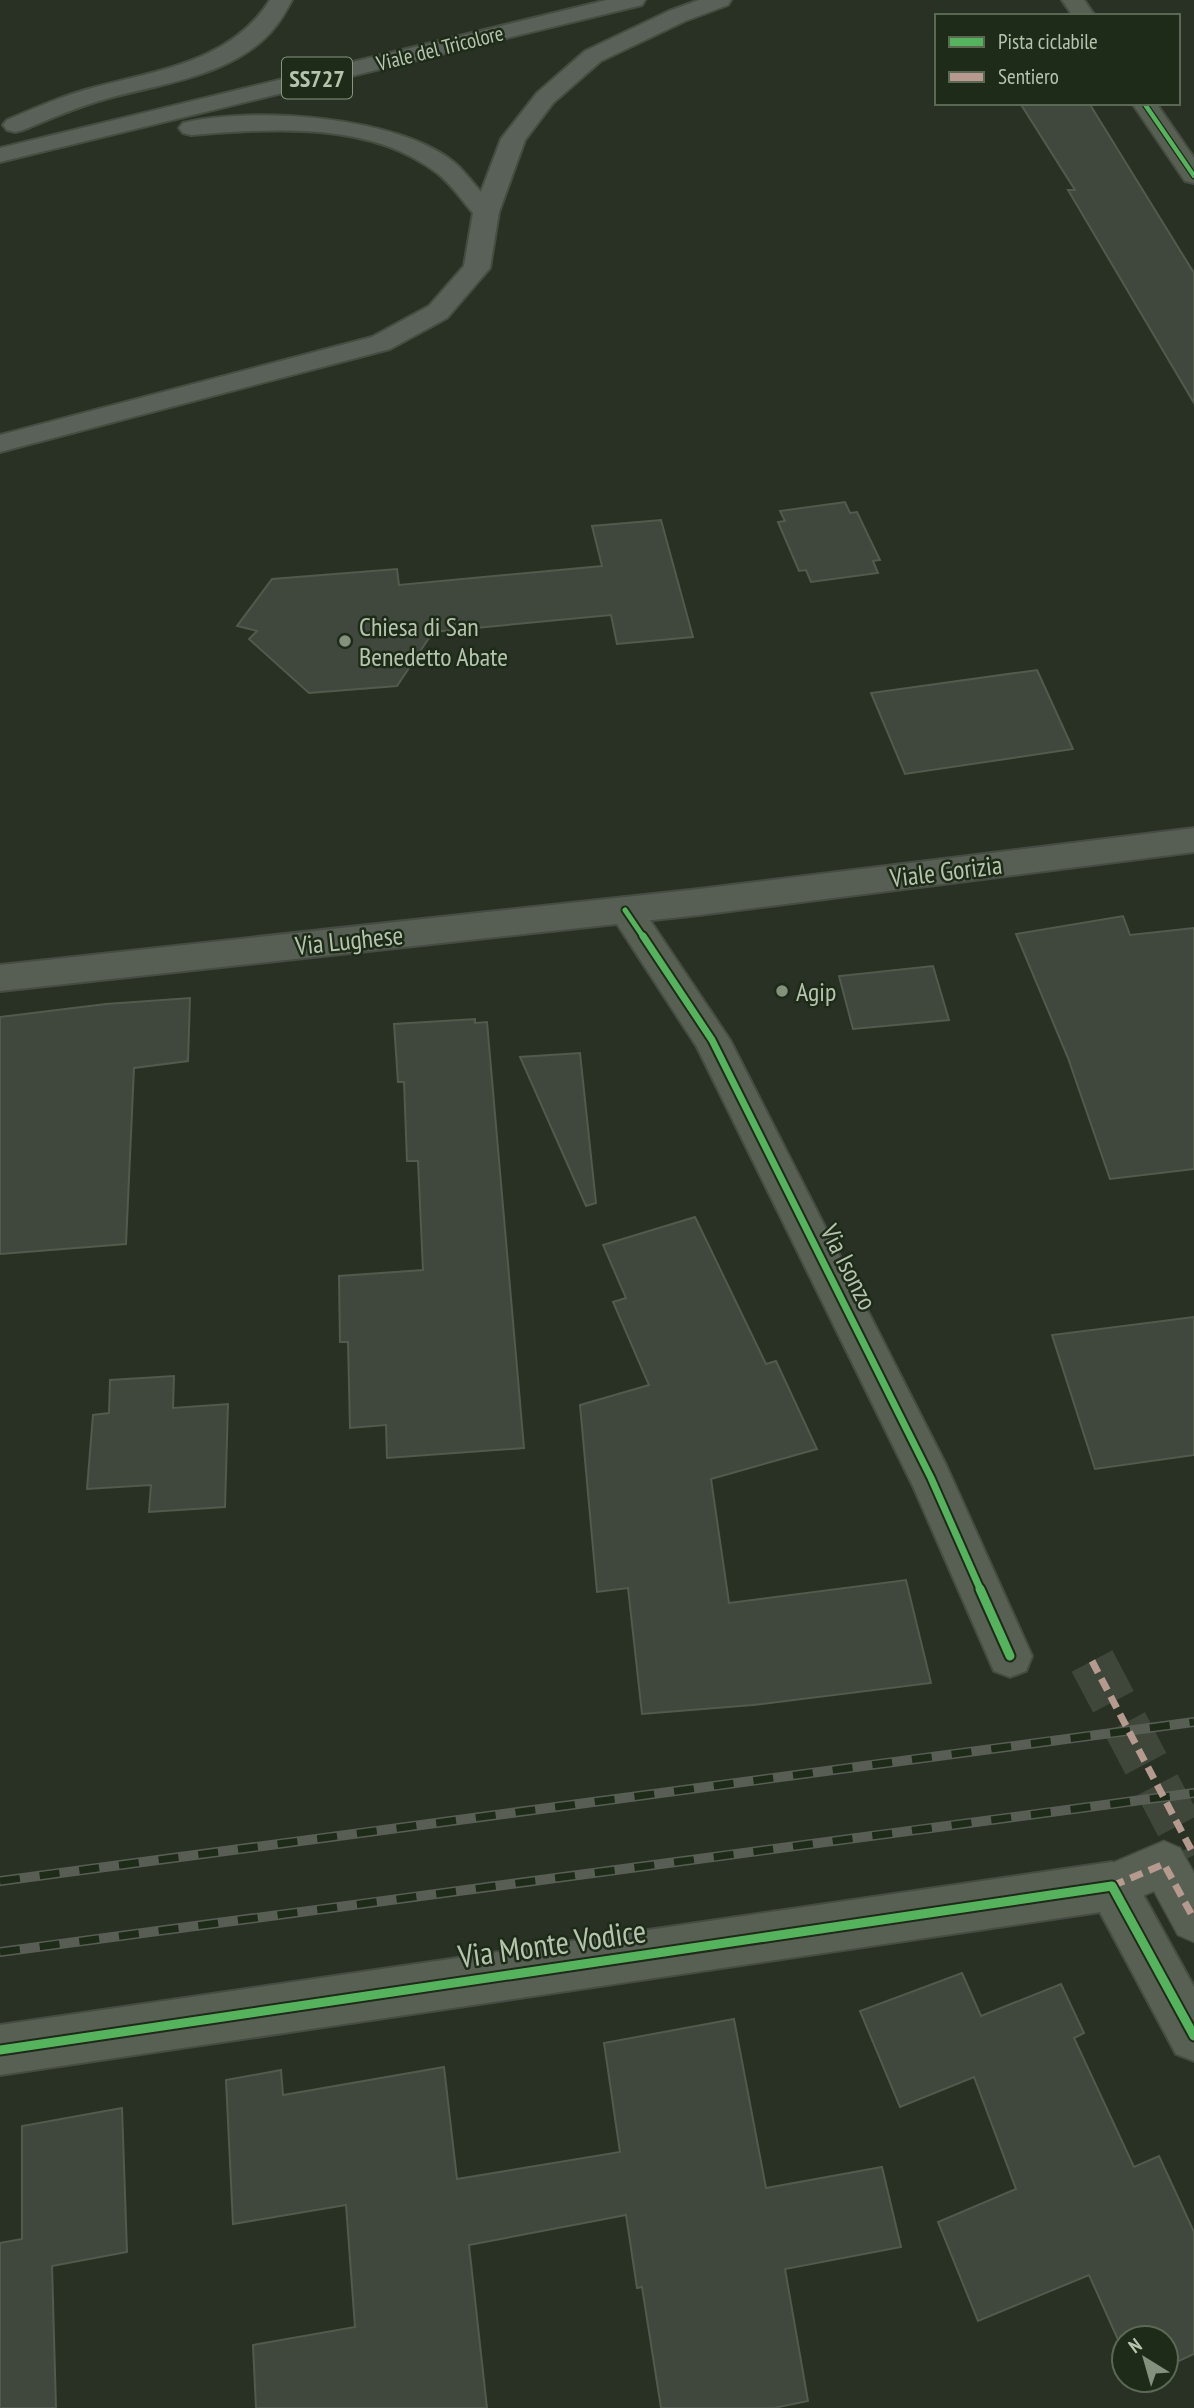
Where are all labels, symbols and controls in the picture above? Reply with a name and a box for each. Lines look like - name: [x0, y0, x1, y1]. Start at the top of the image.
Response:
- legend: [935, 14, 1180, 105]
- street label: Viale del Tricolore: [373, 19, 506, 77]
- text: Pista ciclabile: [998, 28, 1098, 55]
- road number: SS727: [282, 57, 352, 98]
- text: Sentiero: [998, 63, 1059, 90]
- place label: Chiesa di San Benedetto Abate: [359, 610, 508, 673]
- marker: Chiesa di San Benedetto Abate: [337, 633, 353, 649]
- street label: Viale Gorizia: [887, 848, 1004, 894]
- street label: Via Lughese: [292, 918, 405, 962]
- place label: Agip: [796, 975, 836, 1008]
- marker: Agip: [774, 983, 790, 999]
- street label: Via Isonzo: [813, 1218, 884, 1315]
- street label: Via Monte Vodice: [454, 1909, 649, 1977]
- north arrow: [1110, 2324, 1180, 2394]
- text: N: [1123, 2333, 1146, 2358]

